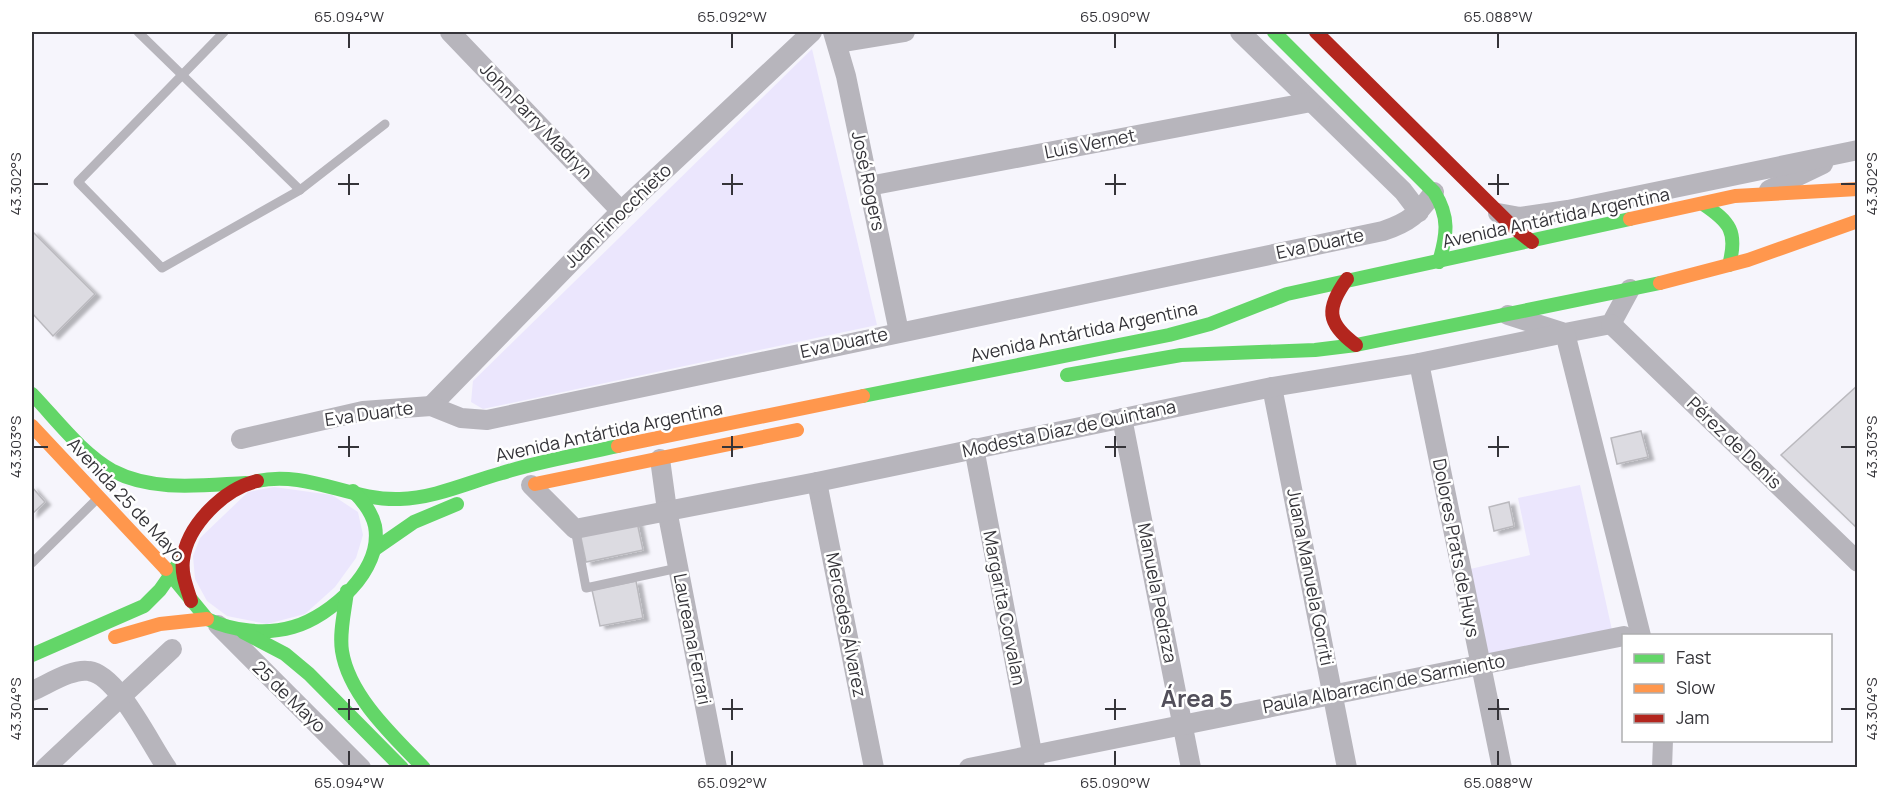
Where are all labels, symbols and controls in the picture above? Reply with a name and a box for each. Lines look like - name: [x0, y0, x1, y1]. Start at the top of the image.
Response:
- text: 65.094°W: [314, 6, 384, 27]
- text: 65.092°W: [697, 6, 767, 27]
- text: 65.090°W: [1080, 6, 1150, 27]
- text: 65.088°W: [1463, 6, 1533, 27]
- street label: John Parry Madryn: [475, 57, 598, 184]
- street label: Luis Vernet: [1042, 122, 1137, 164]
- street label: José Rogers: [847, 129, 891, 233]
- text: 43.302°S: [5, 153, 26, 215]
- text: 43.302°S: [1861, 153, 1882, 215]
- street label: Juan Finocchieto: [558, 158, 676, 273]
- street label: Avenida Antártida Argentina: [1440, 181, 1672, 253]
- street label: Eva Duarte: [1274, 222, 1366, 264]
- street label: Avenida Antártida Argentina: [968, 295, 1200, 367]
- street label: Eva Duarte: [798, 321, 890, 363]
- street label: Pérez de Denis: [1682, 391, 1787, 494]
- street label: Modesta Díaz de Quintana: [960, 394, 1178, 462]
- street label: Eva Duarte: [323, 395, 415, 431]
- street label: Avenida Antártida Argentina: [493, 395, 725, 467]
- text: 43.303°S: [5, 416, 26, 478]
- text: 43.303°S: [1861, 416, 1882, 478]
- street label: Avenida 25 de Mayo: [63, 432, 191, 567]
- street label: Dolores Prats de Huys: [1428, 456, 1486, 639]
- street label: Juana Manuela Gorriti: [1282, 486, 1340, 667]
- street label: Manuela Pedraza: [1133, 521, 1183, 665]
- street label: Margarita Corvalan: [978, 528, 1032, 687]
- street label: Mercedes Álvarez: [821, 550, 873, 699]
- street label: Laureana Ferrari: [668, 571, 717, 707]
- legend: [1622, 634, 1832, 742]
- text: Fast: [1676, 645, 1711, 669]
- street label: Paula Albarracín de Sarmiento: [1261, 648, 1507, 718]
- street label: 25 de Mayo: [248, 655, 332, 737]
- text: Slow: [1676, 675, 1716, 699]
- text: 43.304°S: [5, 677, 26, 741]
- text: 43.304°S: [1861, 677, 1882, 741]
- district label: Área 5: [1161, 681, 1233, 714]
- text: Jam: [1676, 705, 1710, 729]
- text: 65.094°W: [314, 772, 384, 793]
- text: 65.092°W: [697, 772, 767, 793]
- text: 65.090°W: [1080, 772, 1150, 793]
- text: 65.088°W: [1463, 772, 1533, 793]

